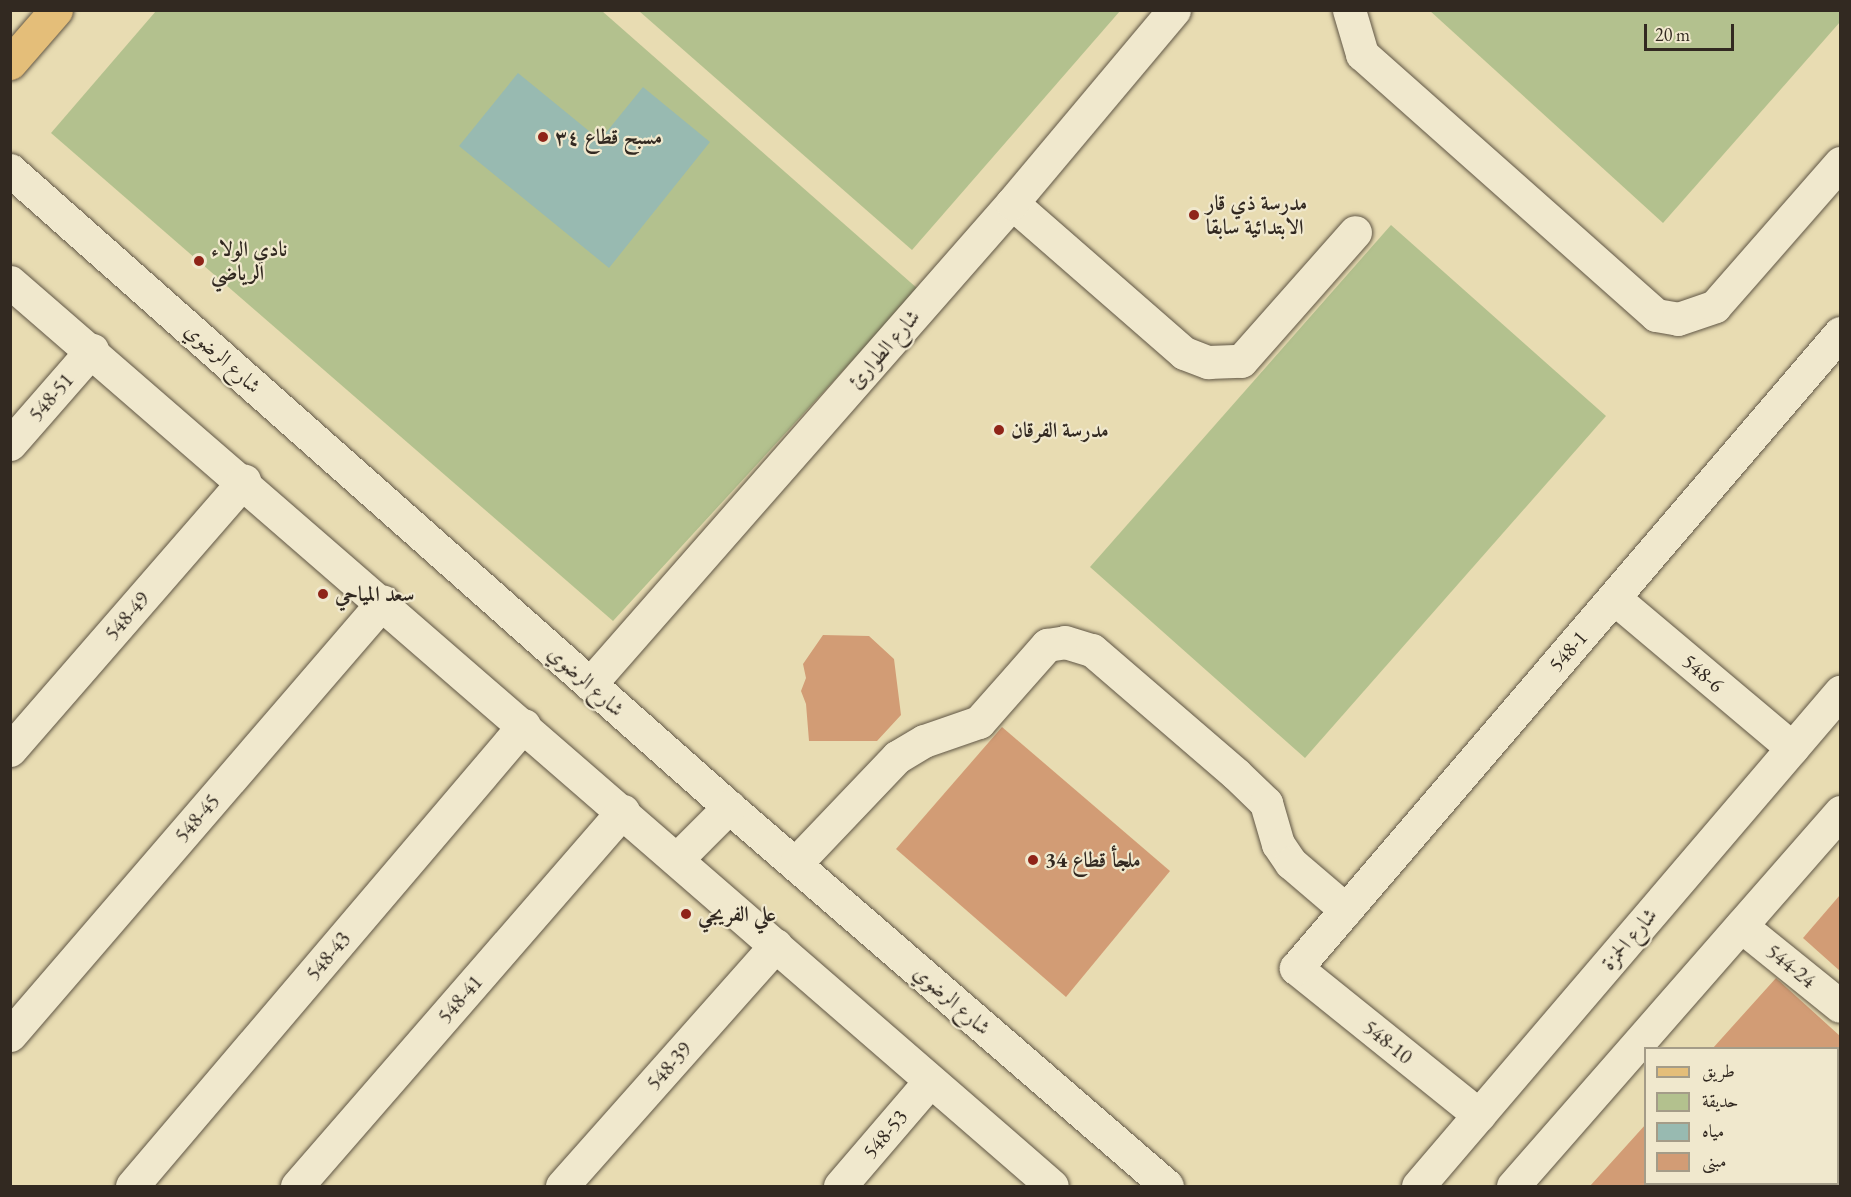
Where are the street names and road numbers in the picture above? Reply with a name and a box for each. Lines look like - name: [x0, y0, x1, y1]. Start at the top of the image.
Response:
- street label: شارع الطوارئ: [843, 304, 925, 394]
- street label: شارع الرضوي: [180, 317, 266, 399]
- street label: 548-51: [23, 368, 79, 426]
- street label: 548-49: [99, 587, 155, 645]
- street label: 548-1: [1543, 625, 1593, 677]
- street label: شارع الرضوي: [543, 640, 629, 722]
- street label: 548-6: [1677, 649, 1729, 697]
- street label: 548-45: [169, 789, 225, 847]
- street label: شارع الحمزة: [1596, 903, 1662, 975]
- street label: 548-43: [300, 926, 356, 986]
- street label: 544-24: [1761, 939, 1821, 993]
- street label: شارع الرضوي: [908, 960, 996, 1040]
- street label: 548-41: [432, 970, 488, 1028]
- street label: 548-10: [1358, 1015, 1418, 1069]
- street label: 548-39: [641, 1037, 697, 1095]
- street label: 548-53: [857, 1104, 913, 1164]

